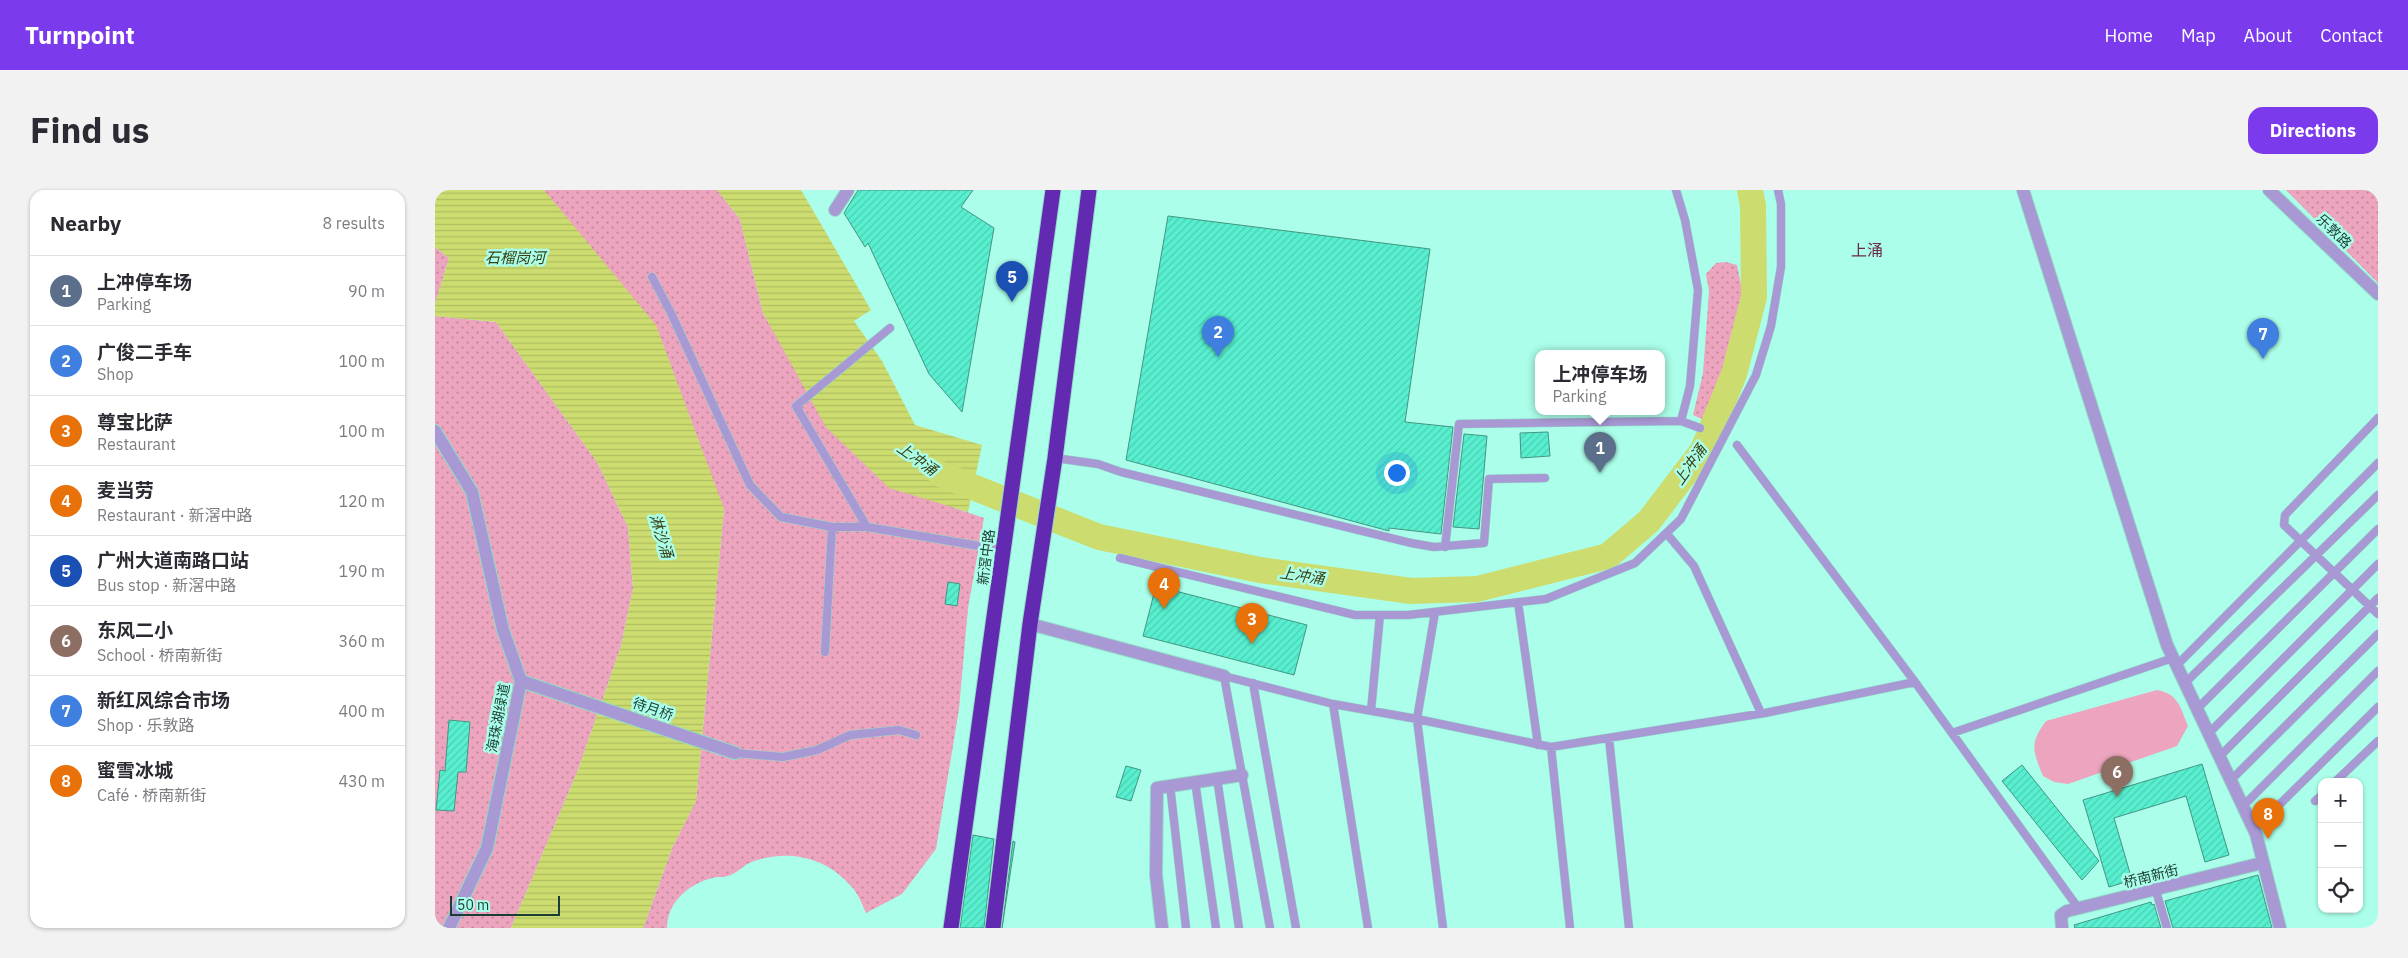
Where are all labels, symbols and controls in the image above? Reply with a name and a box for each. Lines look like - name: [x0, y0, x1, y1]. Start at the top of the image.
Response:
- text: Turnpoint: [25, 19, 135, 51]
- text: Home: [2105, 24, 2153, 47]
- text: Map: [2181, 24, 2216, 47]
- text: About: [2244, 24, 2292, 47]
- text: Contact: [2320, 24, 2383, 47]
- text: Find us: [30, 107, 149, 153]
- button: Directions: [2248, 107, 2378, 154]
- text: Nearby: [50, 209, 121, 237]
- street label: 乐敦路: [2313, 210, 2355, 252]
- text: 8 results: [322, 213, 385, 233]
- district label: 上涌: [1851, 240, 1883, 260]
- water label: 石榴岗河: [485, 248, 548, 267]
- pin: 5: [996, 261, 1028, 302]
- text: 上冲停车场: [97, 270, 192, 294]
- text: 1: [61, 281, 71, 301]
- text: 90 m: [348, 281, 385, 301]
- text: Parking: [97, 294, 151, 314]
- pin: 2: [1202, 316, 1234, 357]
- pin: 7: [2247, 318, 2279, 359]
- text: 广俊二手车: [97, 340, 192, 364]
- popup: [1535, 350, 1665, 415]
- text: 2: [61, 351, 71, 371]
- text: 100 m: [338, 351, 385, 371]
- text: 上冲停车场: [1552, 362, 1648, 386]
- text: Shop: [97, 364, 134, 384]
- text: Parking: [1552, 386, 1606, 406]
- text: 尊宝比萨: [97, 410, 173, 434]
- text: 3: [61, 421, 71, 441]
- text: 100 m: [338, 421, 385, 441]
- pin: 1: [1584, 432, 1616, 473]
- text: Restaurant: [97, 434, 176, 454]
- water label: 上冲涌: [893, 438, 943, 480]
- water label: 上冲涌: [1669, 439, 1711, 489]
- your location: [1384, 460, 1410, 486]
- text: 麦当劳: [97, 478, 154, 502]
- text: 4: [61, 491, 71, 511]
- text: 120 m: [338, 491, 385, 511]
- text: Restaurant · 新滘中路: [97, 505, 253, 525]
- water label: 淋沙涌: [646, 512, 678, 562]
- street label: 新滘中路: [974, 528, 998, 586]
- text: 广州大道南路口站: [97, 548, 249, 572]
- text: 5: [61, 561, 71, 581]
- text: 190 m: [338, 561, 385, 581]
- water label: 上冲涌: [1278, 563, 1328, 588]
- pin: 4: [1148, 568, 1180, 609]
- text: Bus stop · 新滘中路: [97, 575, 236, 595]
- pin: 3: [1236, 603, 1268, 644]
- text: 东风二小: [97, 618, 173, 642]
- text: 6: [61, 631, 71, 651]
- text: 360 m: [338, 631, 385, 651]
- text: School · 桥南新街: [97, 645, 222, 665]
- street label: 海珠湖绿道: [482, 682, 514, 754]
- text: 新红风综合市场: [97, 688, 230, 712]
- street label: 待月桥: [630, 694, 676, 724]
- text: 7: [61, 701, 71, 721]
- text: 400 m: [338, 701, 385, 721]
- text: Shop · 乐敦路: [97, 715, 194, 735]
- pin: 6: [2101, 756, 2133, 797]
- text: 蜜雪冰城: [97, 758, 173, 782]
- text: 8: [61, 771, 71, 791]
- text: 430 m: [338, 771, 385, 791]
- map controls: [2318, 778, 2363, 913]
- button: +: [2318, 778, 2363, 823]
- text: Café · 桥南新街: [97, 785, 206, 805]
- pin: 8: [2252, 798, 2284, 839]
- button: −: [2318, 823, 2363, 868]
- street label: 桥南新街: [2122, 860, 2180, 892]
- button: locate: [2318, 868, 2363, 913]
- scale bar: [450, 893, 560, 916]
- text: 50 m: [457, 896, 489, 914]

